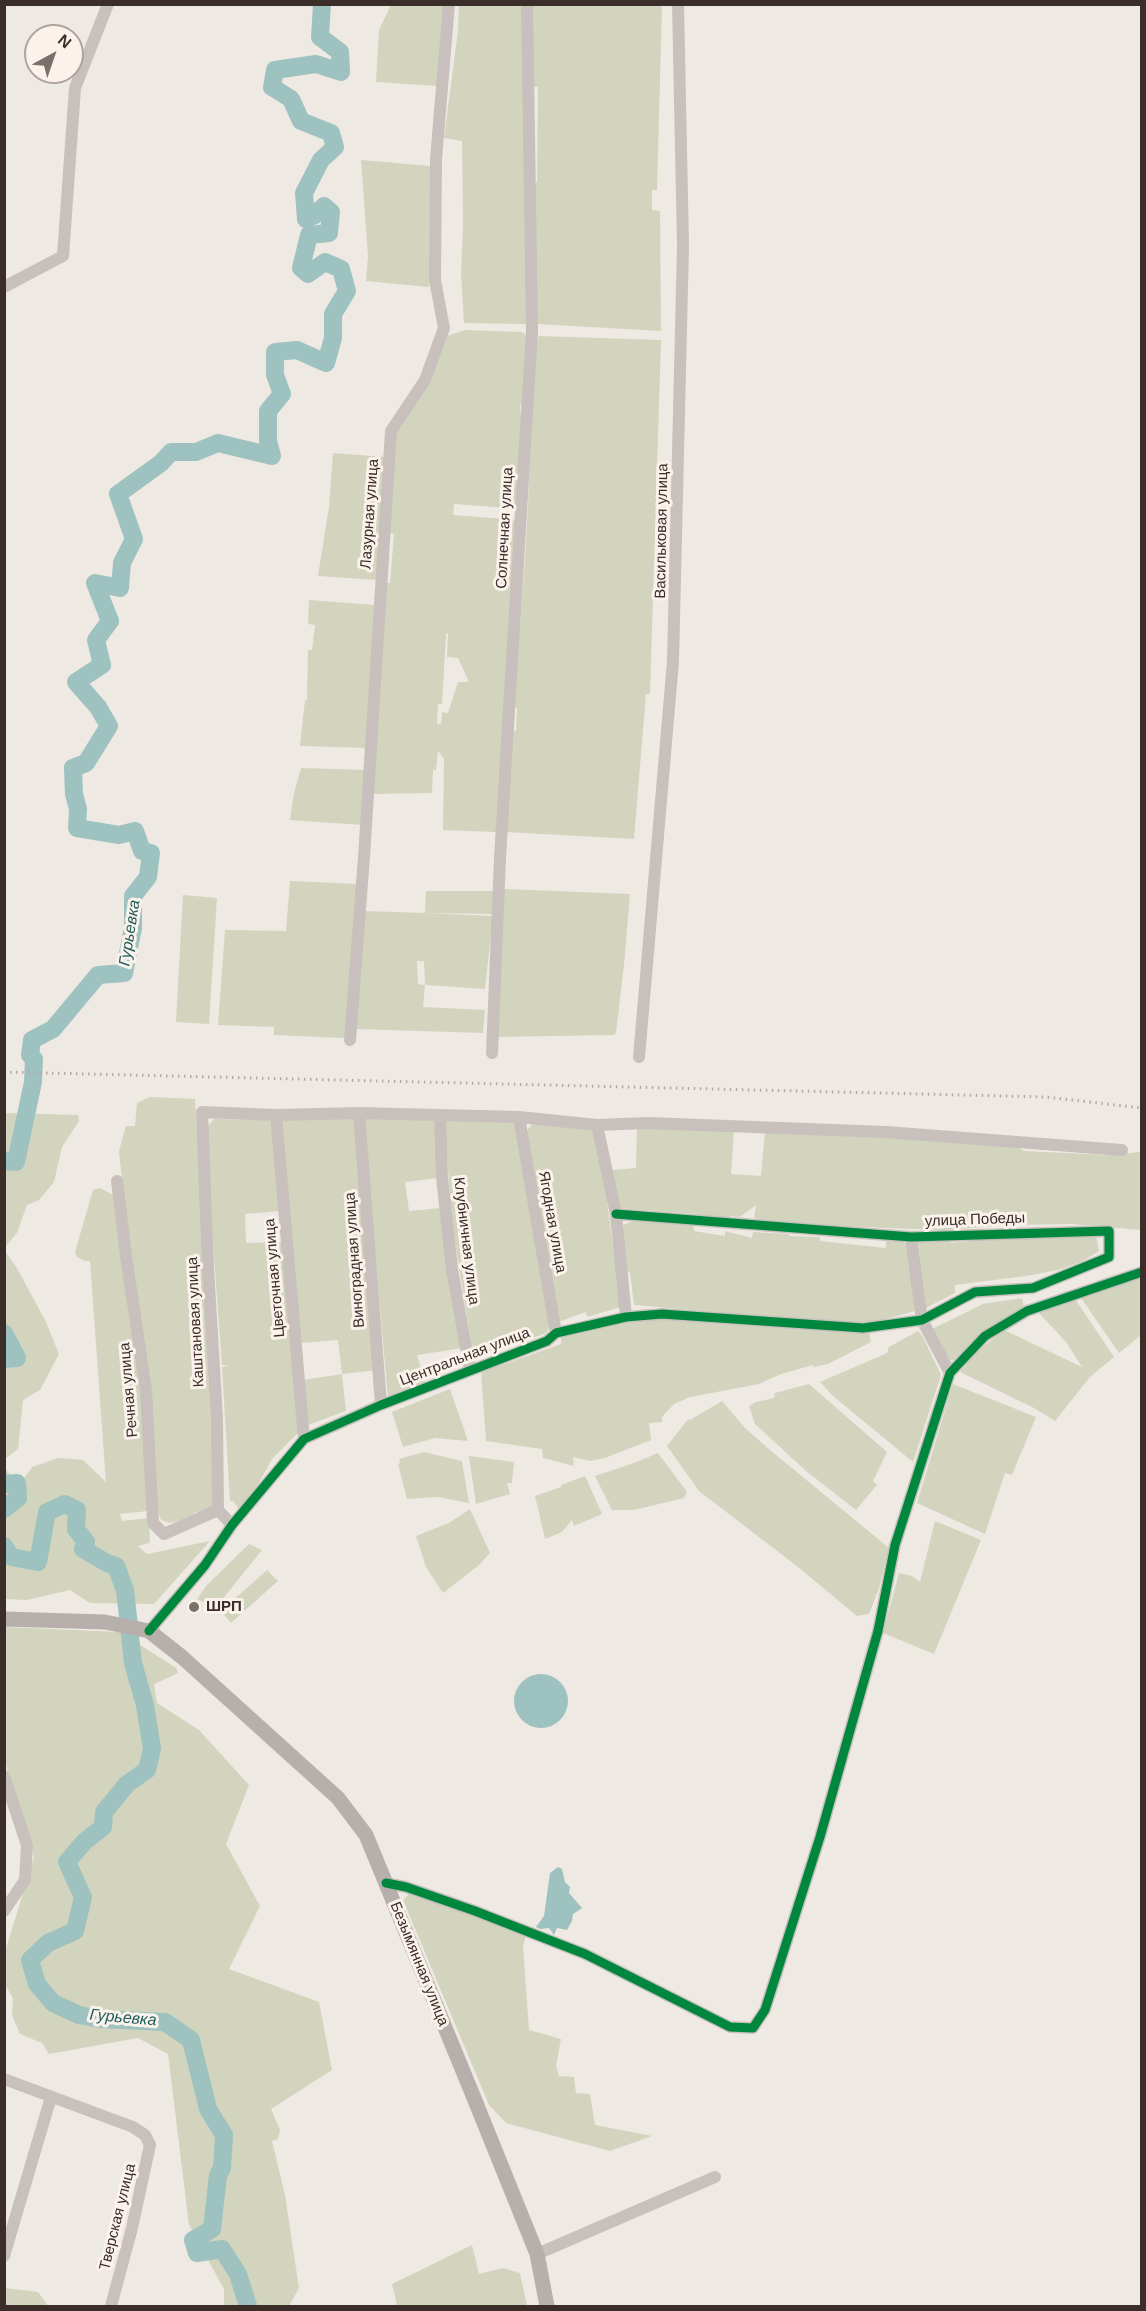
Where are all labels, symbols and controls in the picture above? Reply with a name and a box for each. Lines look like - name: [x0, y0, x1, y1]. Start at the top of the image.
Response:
- north arrow: [24, 24, 84, 84]
- text: N: [55, 31, 74, 52]
- street label: Лазурная улица: [357, 458, 383, 570]
- street label: Васильковая улица: [652, 463, 672, 599]
- street label: Солнечная улица: [493, 467, 517, 589]
- water label: Гурьевка: [115, 898, 145, 968]
- street label: Ягодная улица: [534, 1170, 570, 1274]
- street label: Клубничная улица: [449, 1176, 483, 1306]
- street label: Виноградная улица: [341, 1192, 369, 1328]
- street label: улица Победы: [924, 1209, 1026, 1231]
- street label: Цветочная улица: [261, 1218, 289, 1338]
- street label: Каштановая улица: [184, 1256, 208, 1388]
- street label: Центральная улица: [397, 1324, 533, 1390]
- street label: Речная улица: [116, 1342, 142, 1438]
- place label: ШРП: [206, 1598, 242, 1616]
- marker: ШРП: [187, 1600, 201, 1614]
- street label: Безымянная улица: [386, 1899, 452, 2029]
- water label: Гурьевка: [89, 2006, 157, 2030]
- street label: Тверская улица: [96, 2162, 140, 2272]

